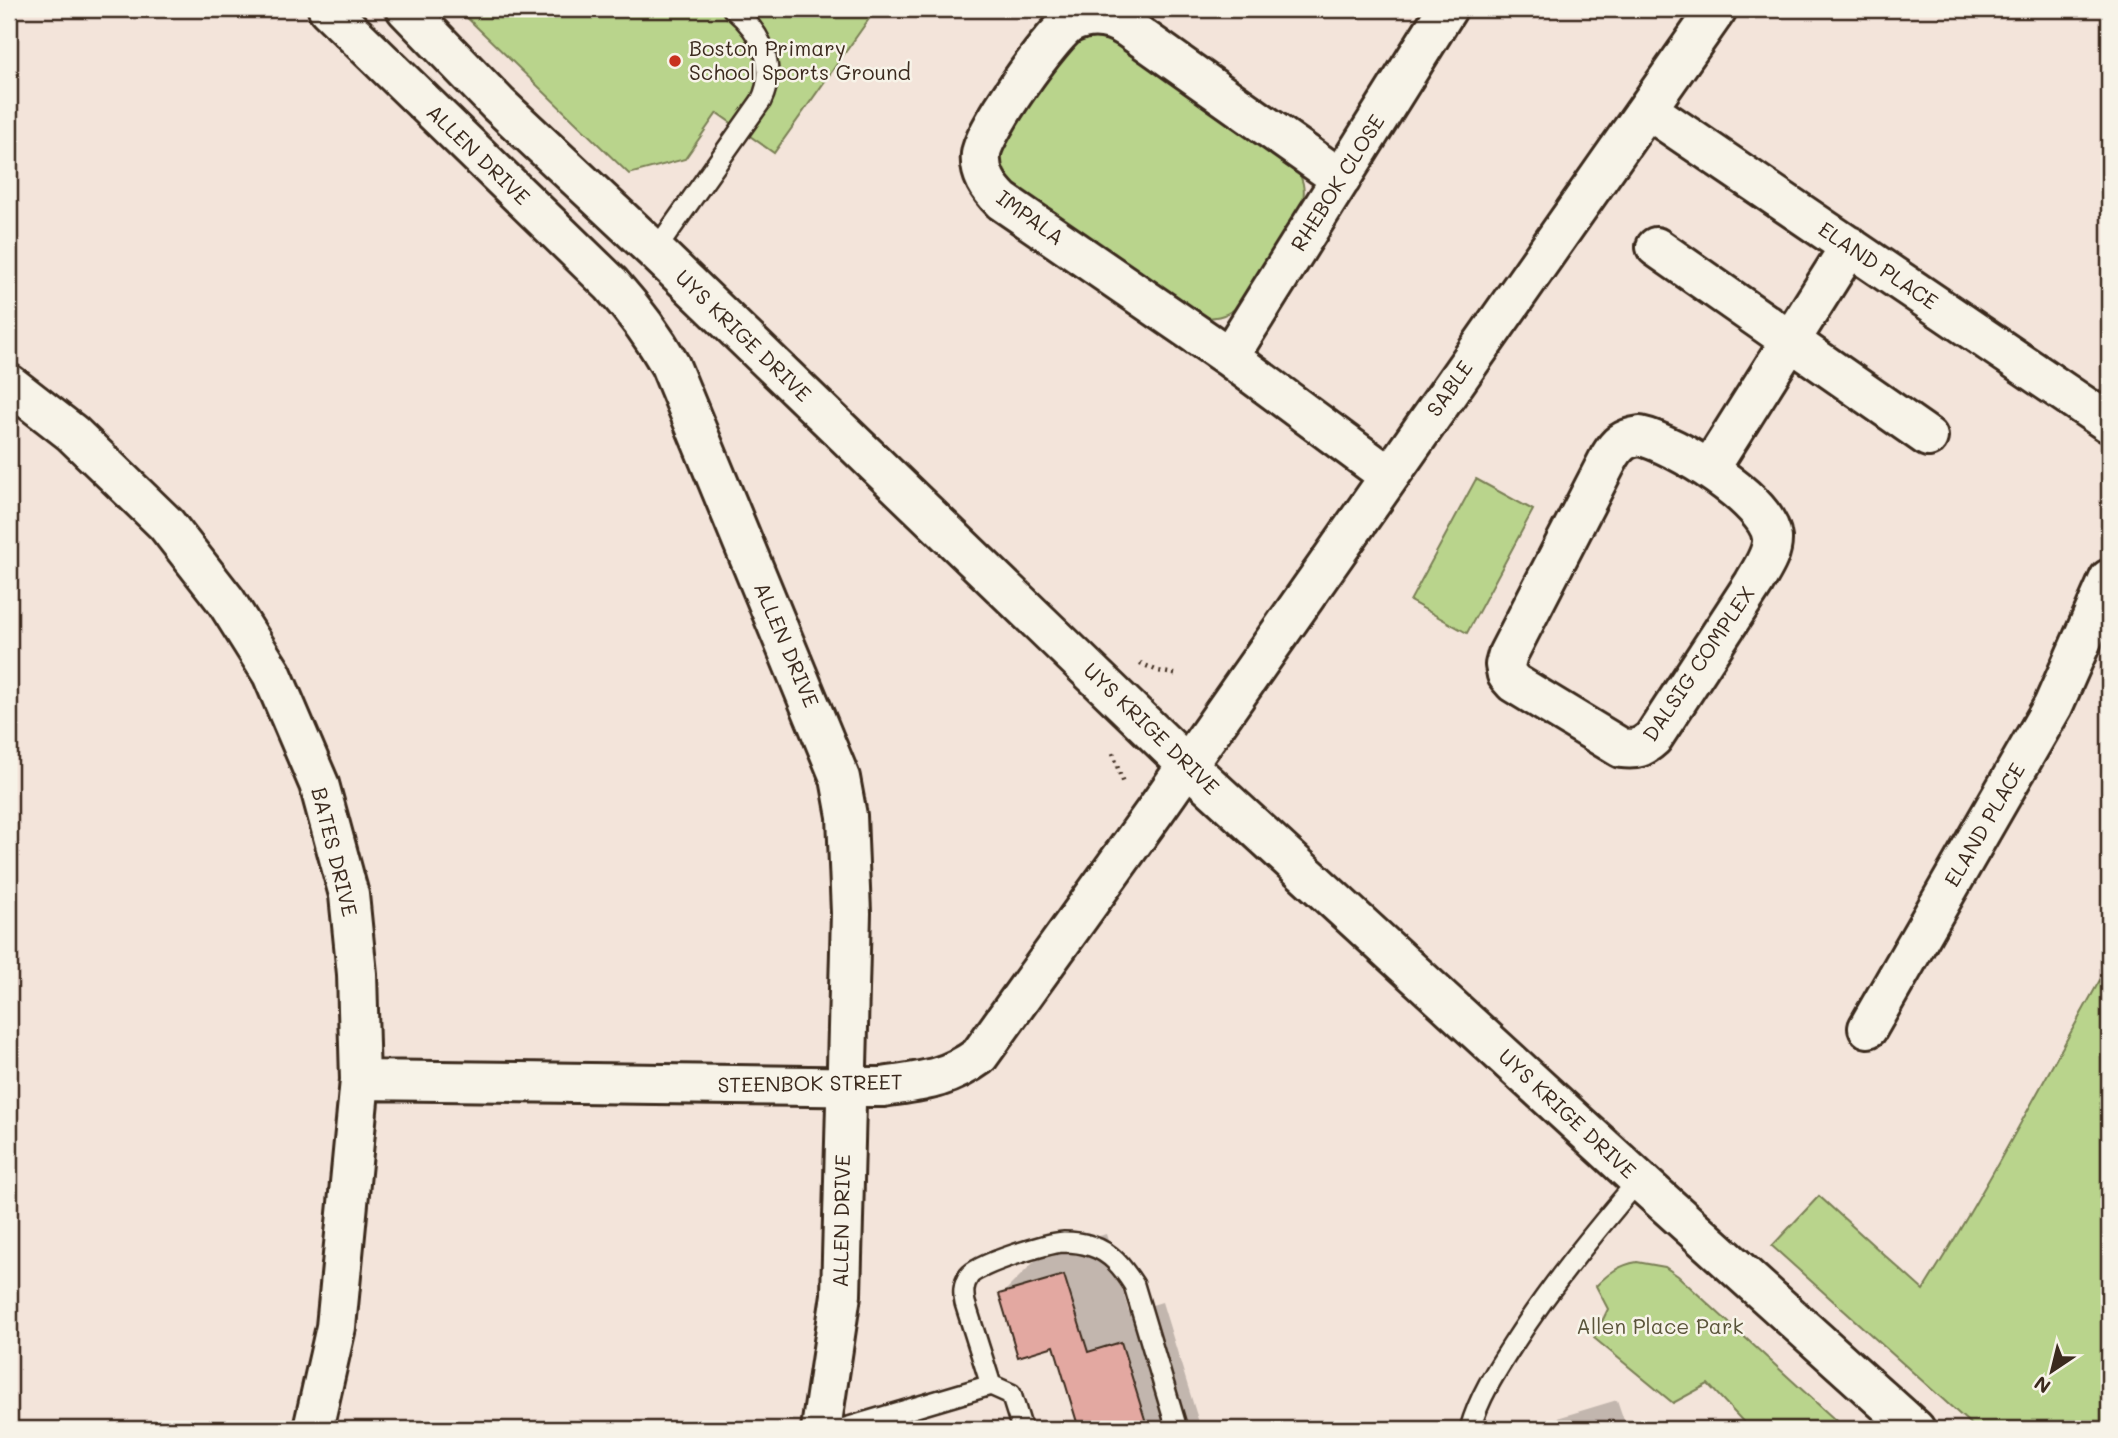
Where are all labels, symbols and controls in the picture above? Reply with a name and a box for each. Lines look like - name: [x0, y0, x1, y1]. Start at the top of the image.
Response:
- place label: Boston Primary School Sports Ground: [689, 34, 911, 85]
- marker: Boston Primary School Sports Ground: [667, 53, 683, 69]
- street label: ALLEN DRIVE: [422, 98, 536, 210]
- street label: RHEBOK CLOSE: [1284, 109, 1390, 256]
- street label: IMPALA: [992, 183, 1070, 250]
- street label: ELAND PLACE: [1814, 215, 1944, 315]
- street label: UYS KRIGE DRIVE: [670, 263, 818, 407]
- street label: SABLE: [1420, 355, 1478, 421]
- street label: ALLEN DRIVE: [749, 578, 826, 711]
- street label: DALSIG COMPLEX: [1636, 580, 1760, 746]
- street label: UYS KRIGE DRIVE: [1078, 656, 1226, 800]
- street label: ELAND PLACE: [1937, 758, 2030, 891]
- street label: BATES DRIVE: [306, 784, 365, 919]
- street label: UYS KRIGE DRIVE: [1493, 1042, 1643, 1184]
- street label: STEENBOK STREET: [717, 1067, 903, 1098]
- street label: ALLEN DRIVE: [826, 1154, 855, 1288]
- park label: Allen Place Park: [1576, 1312, 1744, 1339]
- north arrow: [2016, 1336, 2086, 1406]
- text: N: [2029, 1371, 2055, 1400]

